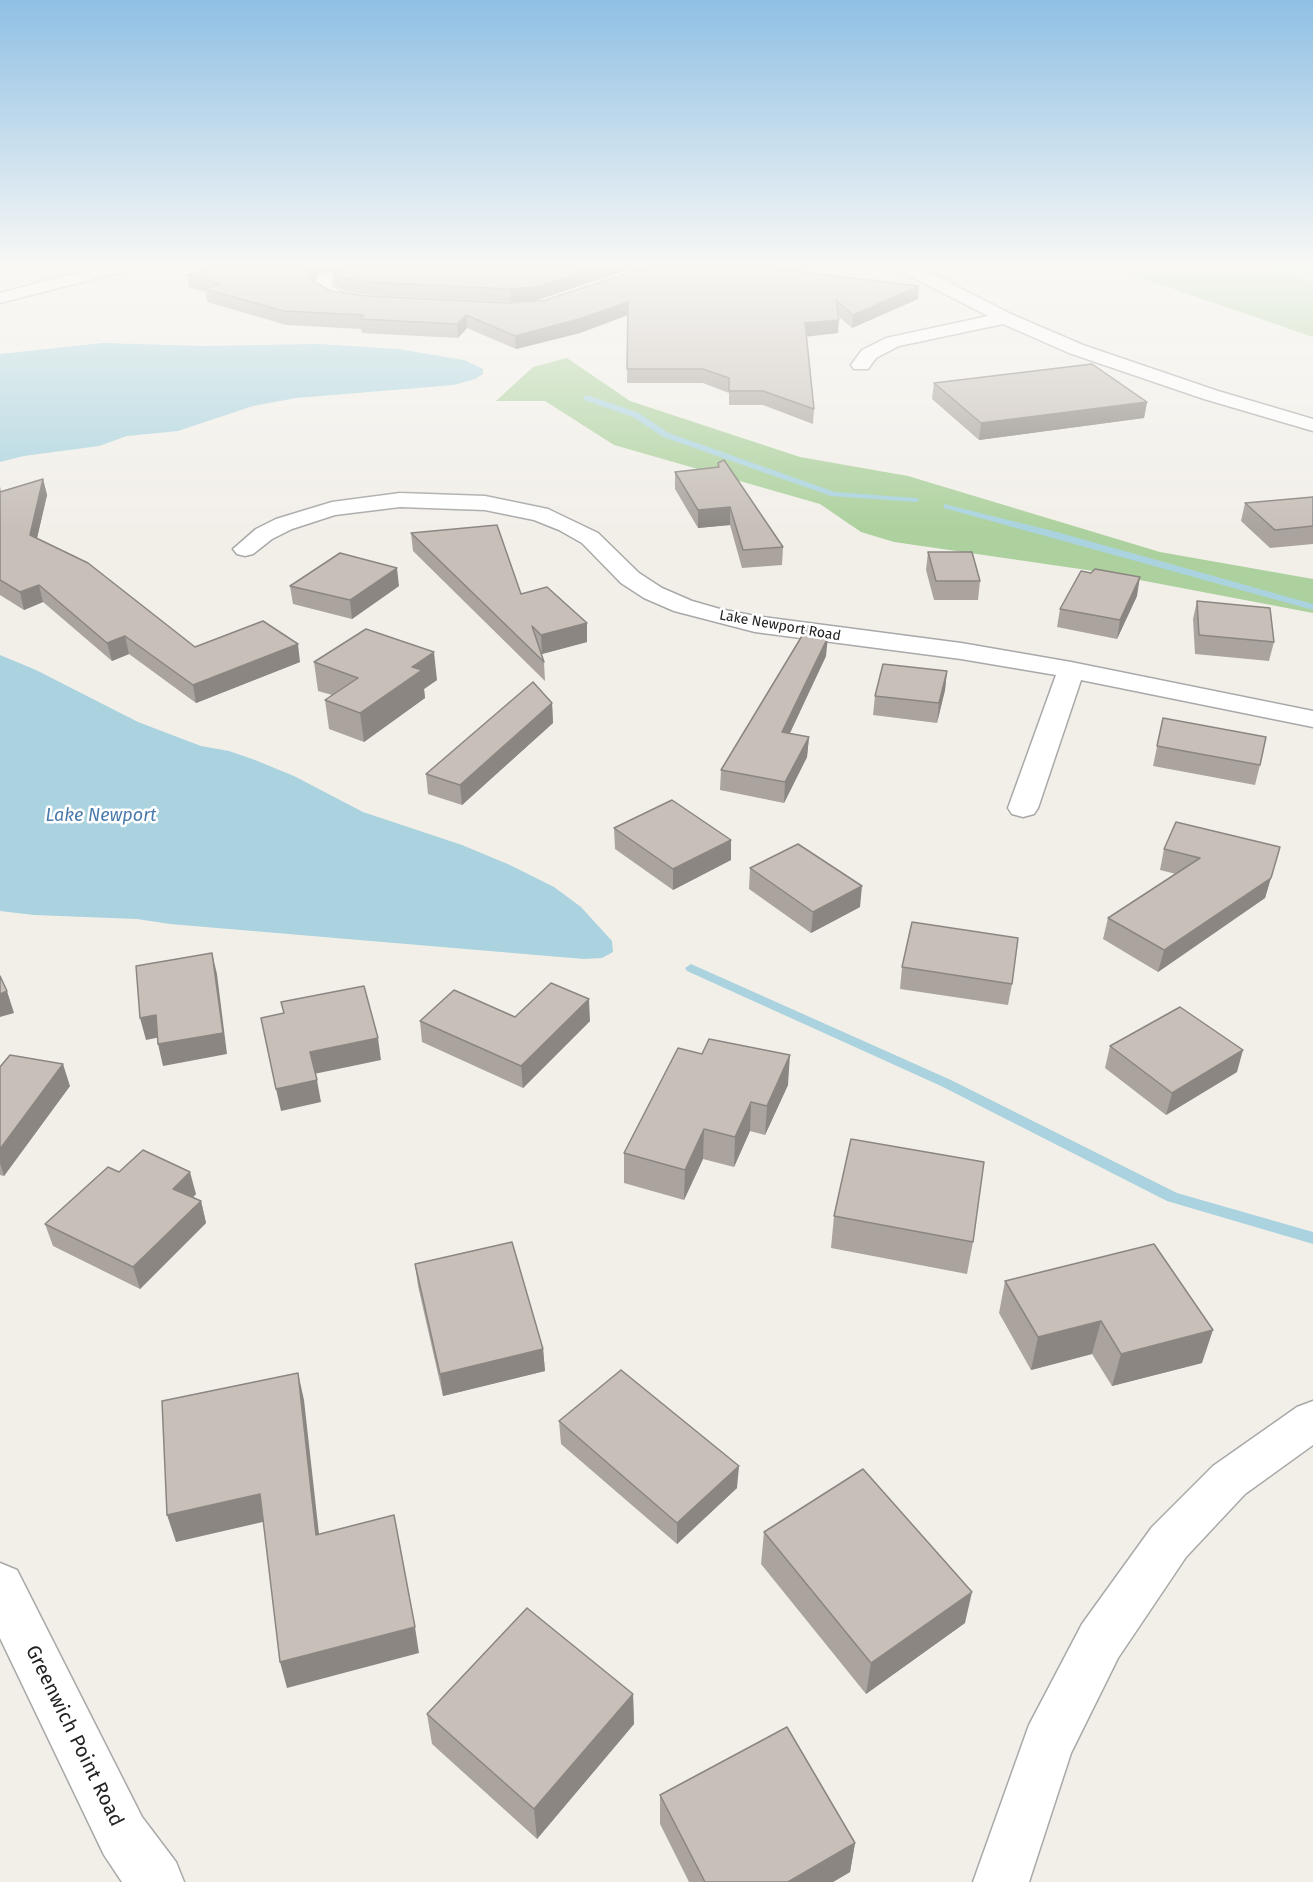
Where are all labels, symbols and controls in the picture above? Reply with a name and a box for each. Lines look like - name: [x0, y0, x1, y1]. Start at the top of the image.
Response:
- street label: Lake Newport Road: [718, 607, 842, 645]
- water label: Lake Newport: [46, 805, 156, 827]
- street label: Greenwich Point Road: [20, 1642, 128, 1830]

